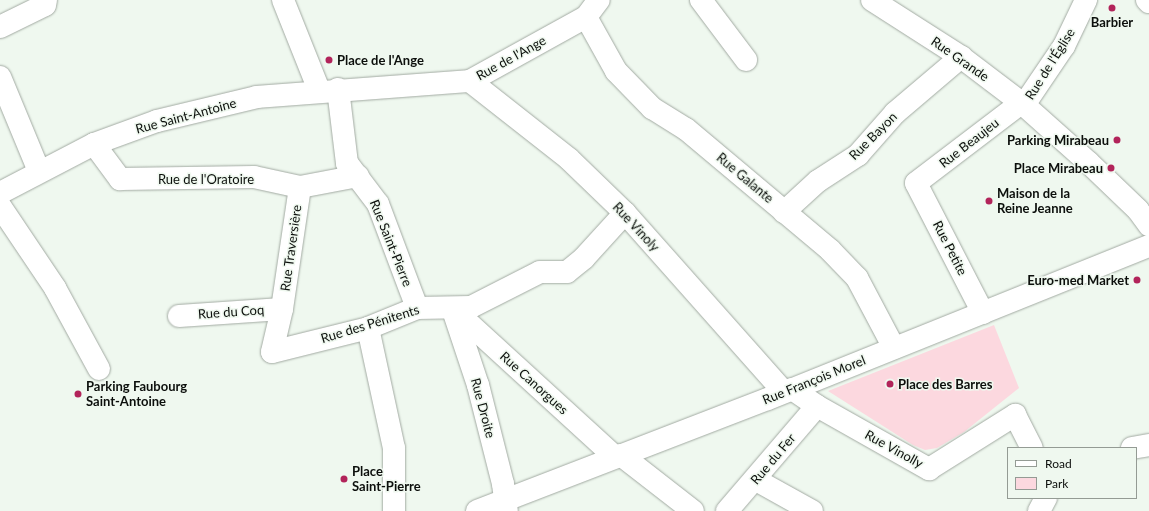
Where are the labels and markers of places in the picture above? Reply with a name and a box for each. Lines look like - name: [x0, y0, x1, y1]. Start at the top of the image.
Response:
- marker: Barbier: [1107, 3, 1117, 13]
- place label: Barbier: [1091, 14, 1133, 30]
- place label: Place de l'Ange: [337, 52, 424, 68]
- marker: Place de l'Ange: [324, 55, 334, 65]
- place label: Parking Mirabeau: [1007, 132, 1109, 148]
- marker: Parking Mirabeau: [1112, 135, 1122, 145]
- place label: Place Mirabeau: [1014, 160, 1103, 176]
- marker: Place Mirabeau: [1106, 163, 1116, 173]
- place label: Maison de la Reine Jeanne: [997, 186, 1073, 217]
- marker: Maison de la Reine Jeanne: [984, 196, 994, 206]
- place label: Euro-med Market: [1027, 272, 1129, 288]
- marker: Euro-med Market: [1132, 275, 1142, 285]
- place label: Place des Barres: [898, 376, 993, 392]
- place label: Parking Faubourg Saint-Antoine: [86, 379, 187, 410]
- marker: Place des Barres: [885, 379, 895, 389]
- marker: Parking Faubourg Saint-Antoine: [73, 389, 83, 399]
- place label: Place Saint-Pierre: [352, 464, 421, 495]
- marker: Place Saint-Pierre: [339, 474, 349, 484]

